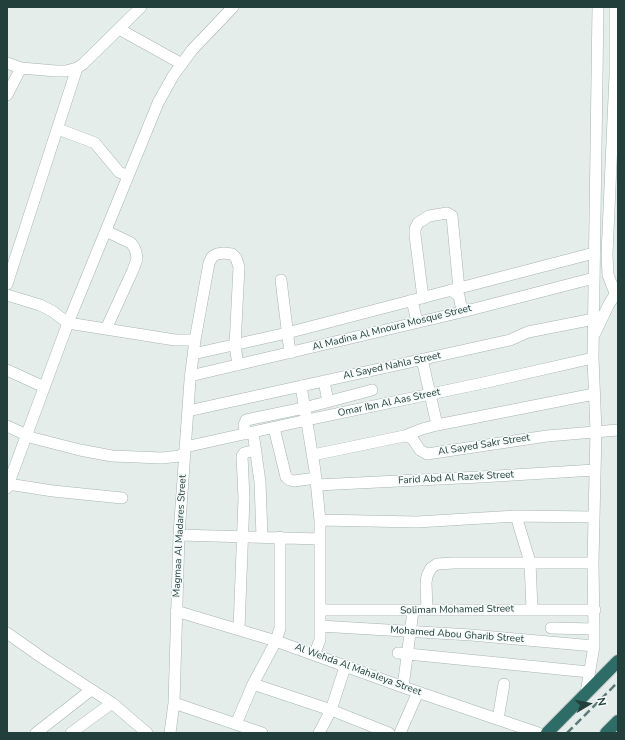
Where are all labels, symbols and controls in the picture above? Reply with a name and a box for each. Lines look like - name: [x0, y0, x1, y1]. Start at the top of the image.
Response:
- street label: Al Madina Al Mnoura Mosque Street: [311, 302, 473, 354]
- street label: Al Sayed Nahla Street: [342, 350, 442, 382]
- street label: Omar Ibn Al Aas Street: [337, 386, 441, 420]
- street label: Al Sayed Sakr Street: [437, 432, 531, 458]
- street label: Farid Abd Al Razek Street: [398, 469, 514, 487]
- street label: Magmaa Al Madares Street: [171, 474, 189, 598]
- street label: Soliman Mohamed Street: [400, 603, 514, 617]
- street label: Mohamed Abou Gharib Street: [390, 624, 524, 646]
- street label: Al Wehda Al Mahaleya Street: [293, 641, 423, 699]
- north arrow: [569, 684, 609, 724]
- text: N: [593, 696, 609, 707]

